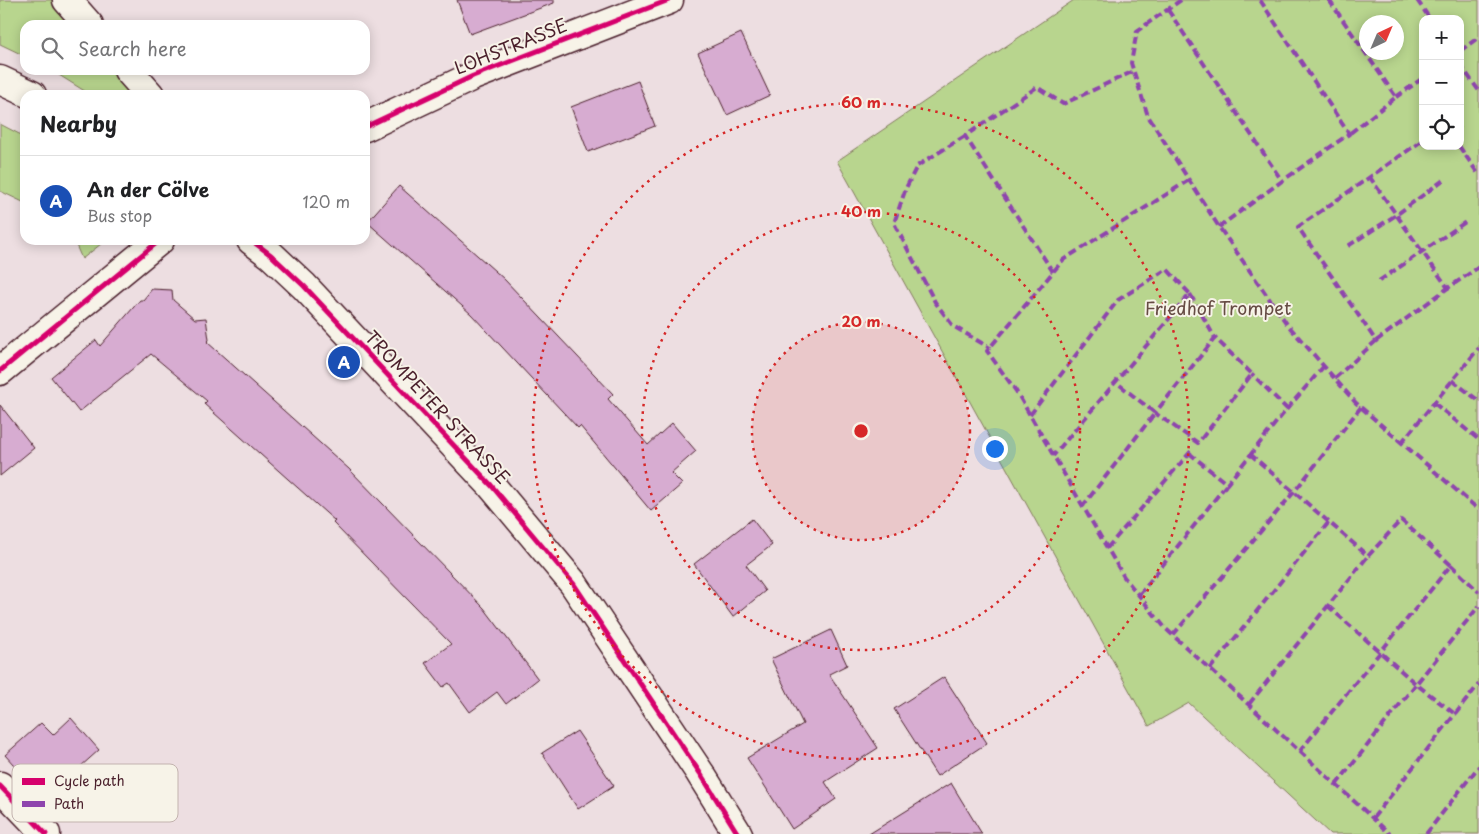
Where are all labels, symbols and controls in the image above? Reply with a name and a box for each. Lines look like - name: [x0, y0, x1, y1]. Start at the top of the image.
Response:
- street label: LOHSTRASSE: [450, 11, 571, 81]
- north arrow: [1359, 15, 1404, 60]
- map controls: [1419, 15, 1464, 150]
- button: +: [1419, 15, 1464, 60]
- search box: [20, 20, 370, 75]
- icon: search: [38, 34, 66, 62]
- text: Search here: [78, 34, 187, 62]
- button: −: [1419, 60, 1464, 105]
- text: 60 m: [841, 90, 881, 113]
- button: locate: [1419, 105, 1464, 150]
- text: Nearby: [40, 107, 117, 139]
- text: An der Cölve: [87, 175, 209, 203]
- text: A: [50, 189, 62, 213]
- text: 120 m: [303, 189, 350, 213]
- text: 40 m: [841, 199, 881, 222]
- text: Bus stop: [87, 203, 152, 227]
- park label: Friedhof Trompet: [1145, 294, 1291, 321]
- text: 20 m: [842, 309, 880, 332]
- street label: TROMPETER STRASSE: [359, 324, 517, 490]
- pin: A: [328, 343, 360, 381]
- centre of rings: [852, 422, 870, 440]
- your location: [982, 436, 1008, 462]
- legend: [12, 764, 178, 822]
- text: Cycle path: [54, 770, 125, 791]
- text: Path: [54, 793, 84, 814]

